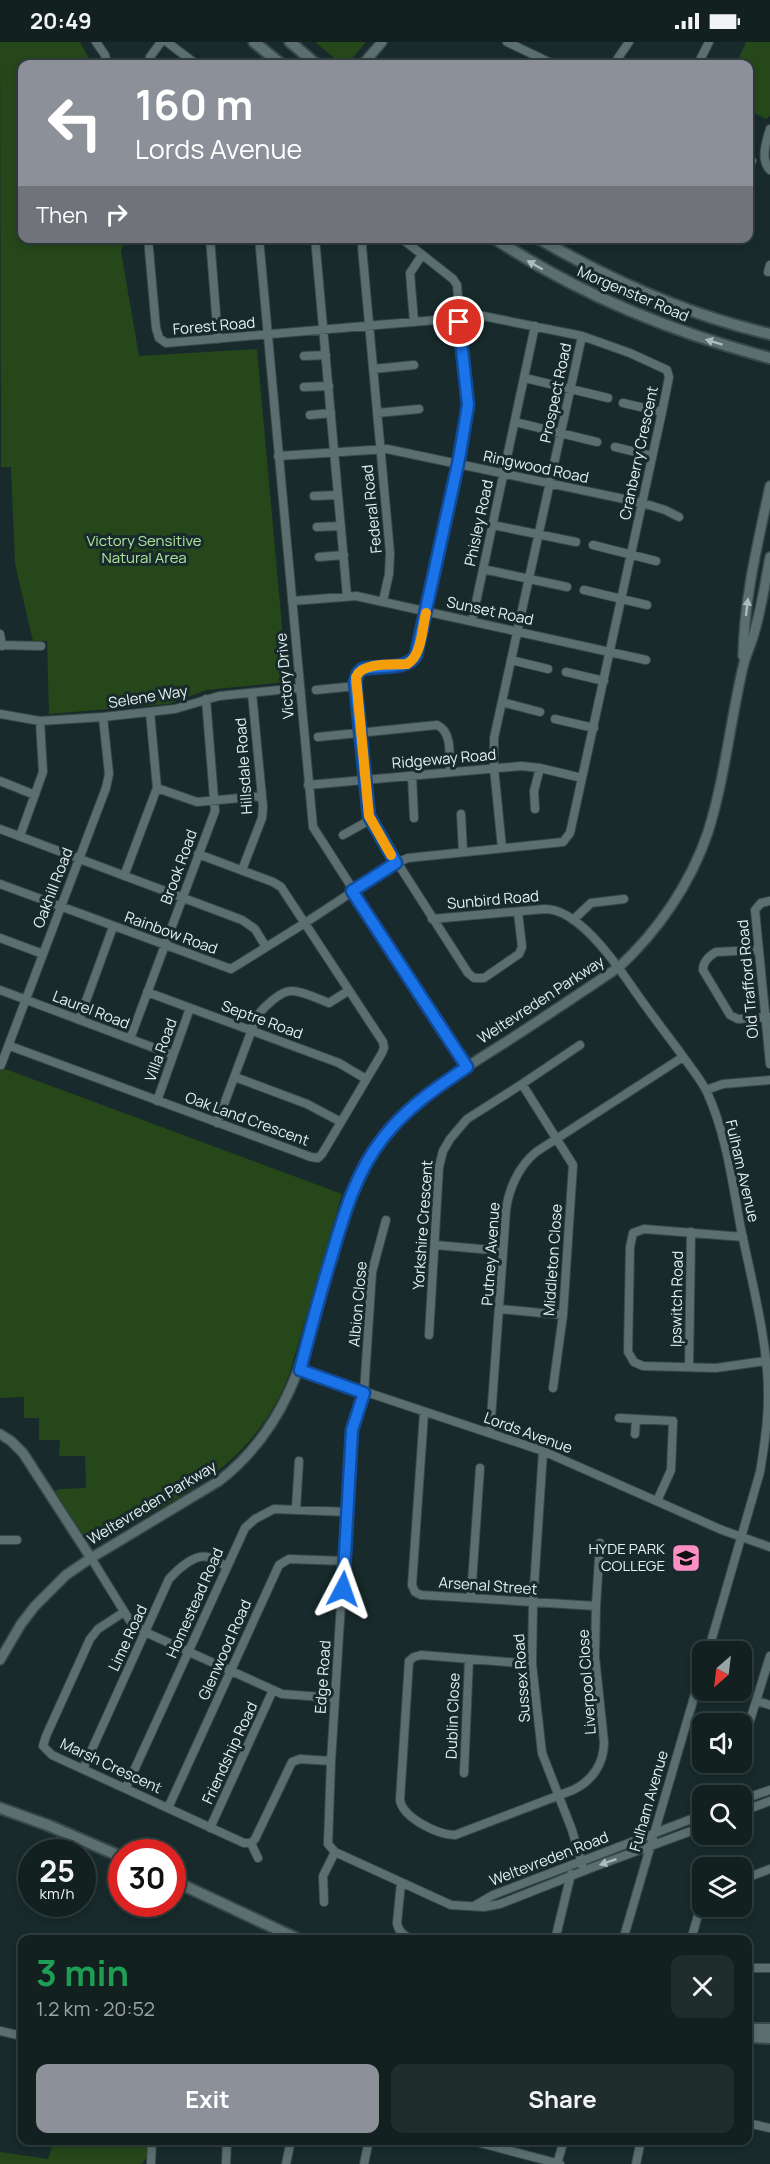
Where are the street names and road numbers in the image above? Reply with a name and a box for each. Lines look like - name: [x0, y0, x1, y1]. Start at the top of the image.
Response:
- street label: Morgenster Road: [574, 261, 692, 326]
- street label: Forest Road: [172, 311, 256, 340]
- street label: Prospect Road: [535, 341, 576, 445]
- street label: Cranberry Crescent: [614, 384, 663, 522]
- street label: Ringwood Road: [482, 445, 591, 488]
- street label: Federal Road: [356, 464, 387, 555]
- street label: Phisley Road: [459, 478, 498, 568]
- street label: Sunset Road: [445, 591, 535, 630]
- street label: Victory Drive: [270, 632, 299, 720]
- street label: Selene Way: [107, 680, 189, 713]
- street label: Hillsdale Road: [230, 717, 257, 815]
- street label: Ridgeway Road: [391, 743, 497, 774]
- street label: Brook Road: [155, 827, 202, 907]
- street label: Oakhill Road: [28, 845, 77, 931]
- street label: Sunbird Road: [446, 885, 540, 914]
- street label: Rainbow Road: [122, 906, 221, 959]
- street label: Old Trafford Road: [732, 919, 763, 1039]
- street label: Weltevreden Parkway: [473, 951, 608, 1049]
- street label: Laurel Road: [50, 985, 133, 1034]
- street label: Septre Road: [219, 995, 306, 1044]
- street label: Villa Road: [139, 1015, 182, 1085]
- street label: Oak Land Crescent: [182, 1086, 312, 1151]
- street label: Fulham Avenue: [721, 1118, 764, 1224]
- street label: Yorkshire Crescent: [407, 1159, 438, 1291]
- street label: Putney Avenue: [476, 1201, 505, 1306]
- street label: Middleton Close: [538, 1203, 567, 1317]
- street label: Ipswitch Road: [665, 1251, 688, 1347]
- street label: Albion Close: [343, 1260, 372, 1348]
- street label: Lords Avenue: [481, 1407, 576, 1458]
- street label: Weltevreden Parkway: [83, 1456, 220, 1550]
- street label: Homestead Road: [161, 1544, 228, 1661]
- street label: Arsenal Street: [438, 1572, 538, 1599]
- street label: Glenwood Road: [193, 1596, 256, 1703]
- street label: Lime Road: [103, 1601, 152, 1674]
- street label: Liverpool Close: [572, 1628, 601, 1735]
- street label: Sussex Road: [508, 1633, 535, 1723]
- street label: Edge Road: [309, 1640, 336, 1714]
- street label: Dublin Close: [440, 1672, 465, 1760]
- street label: Friendship Road: [197, 1698, 262, 1807]
- street label: Marsh Crescent: [57, 1733, 166, 1798]
- street label: Fulham Avenue: [624, 1748, 673, 1854]
- street label: Weltevreden Road: [486, 1826, 611, 1891]

